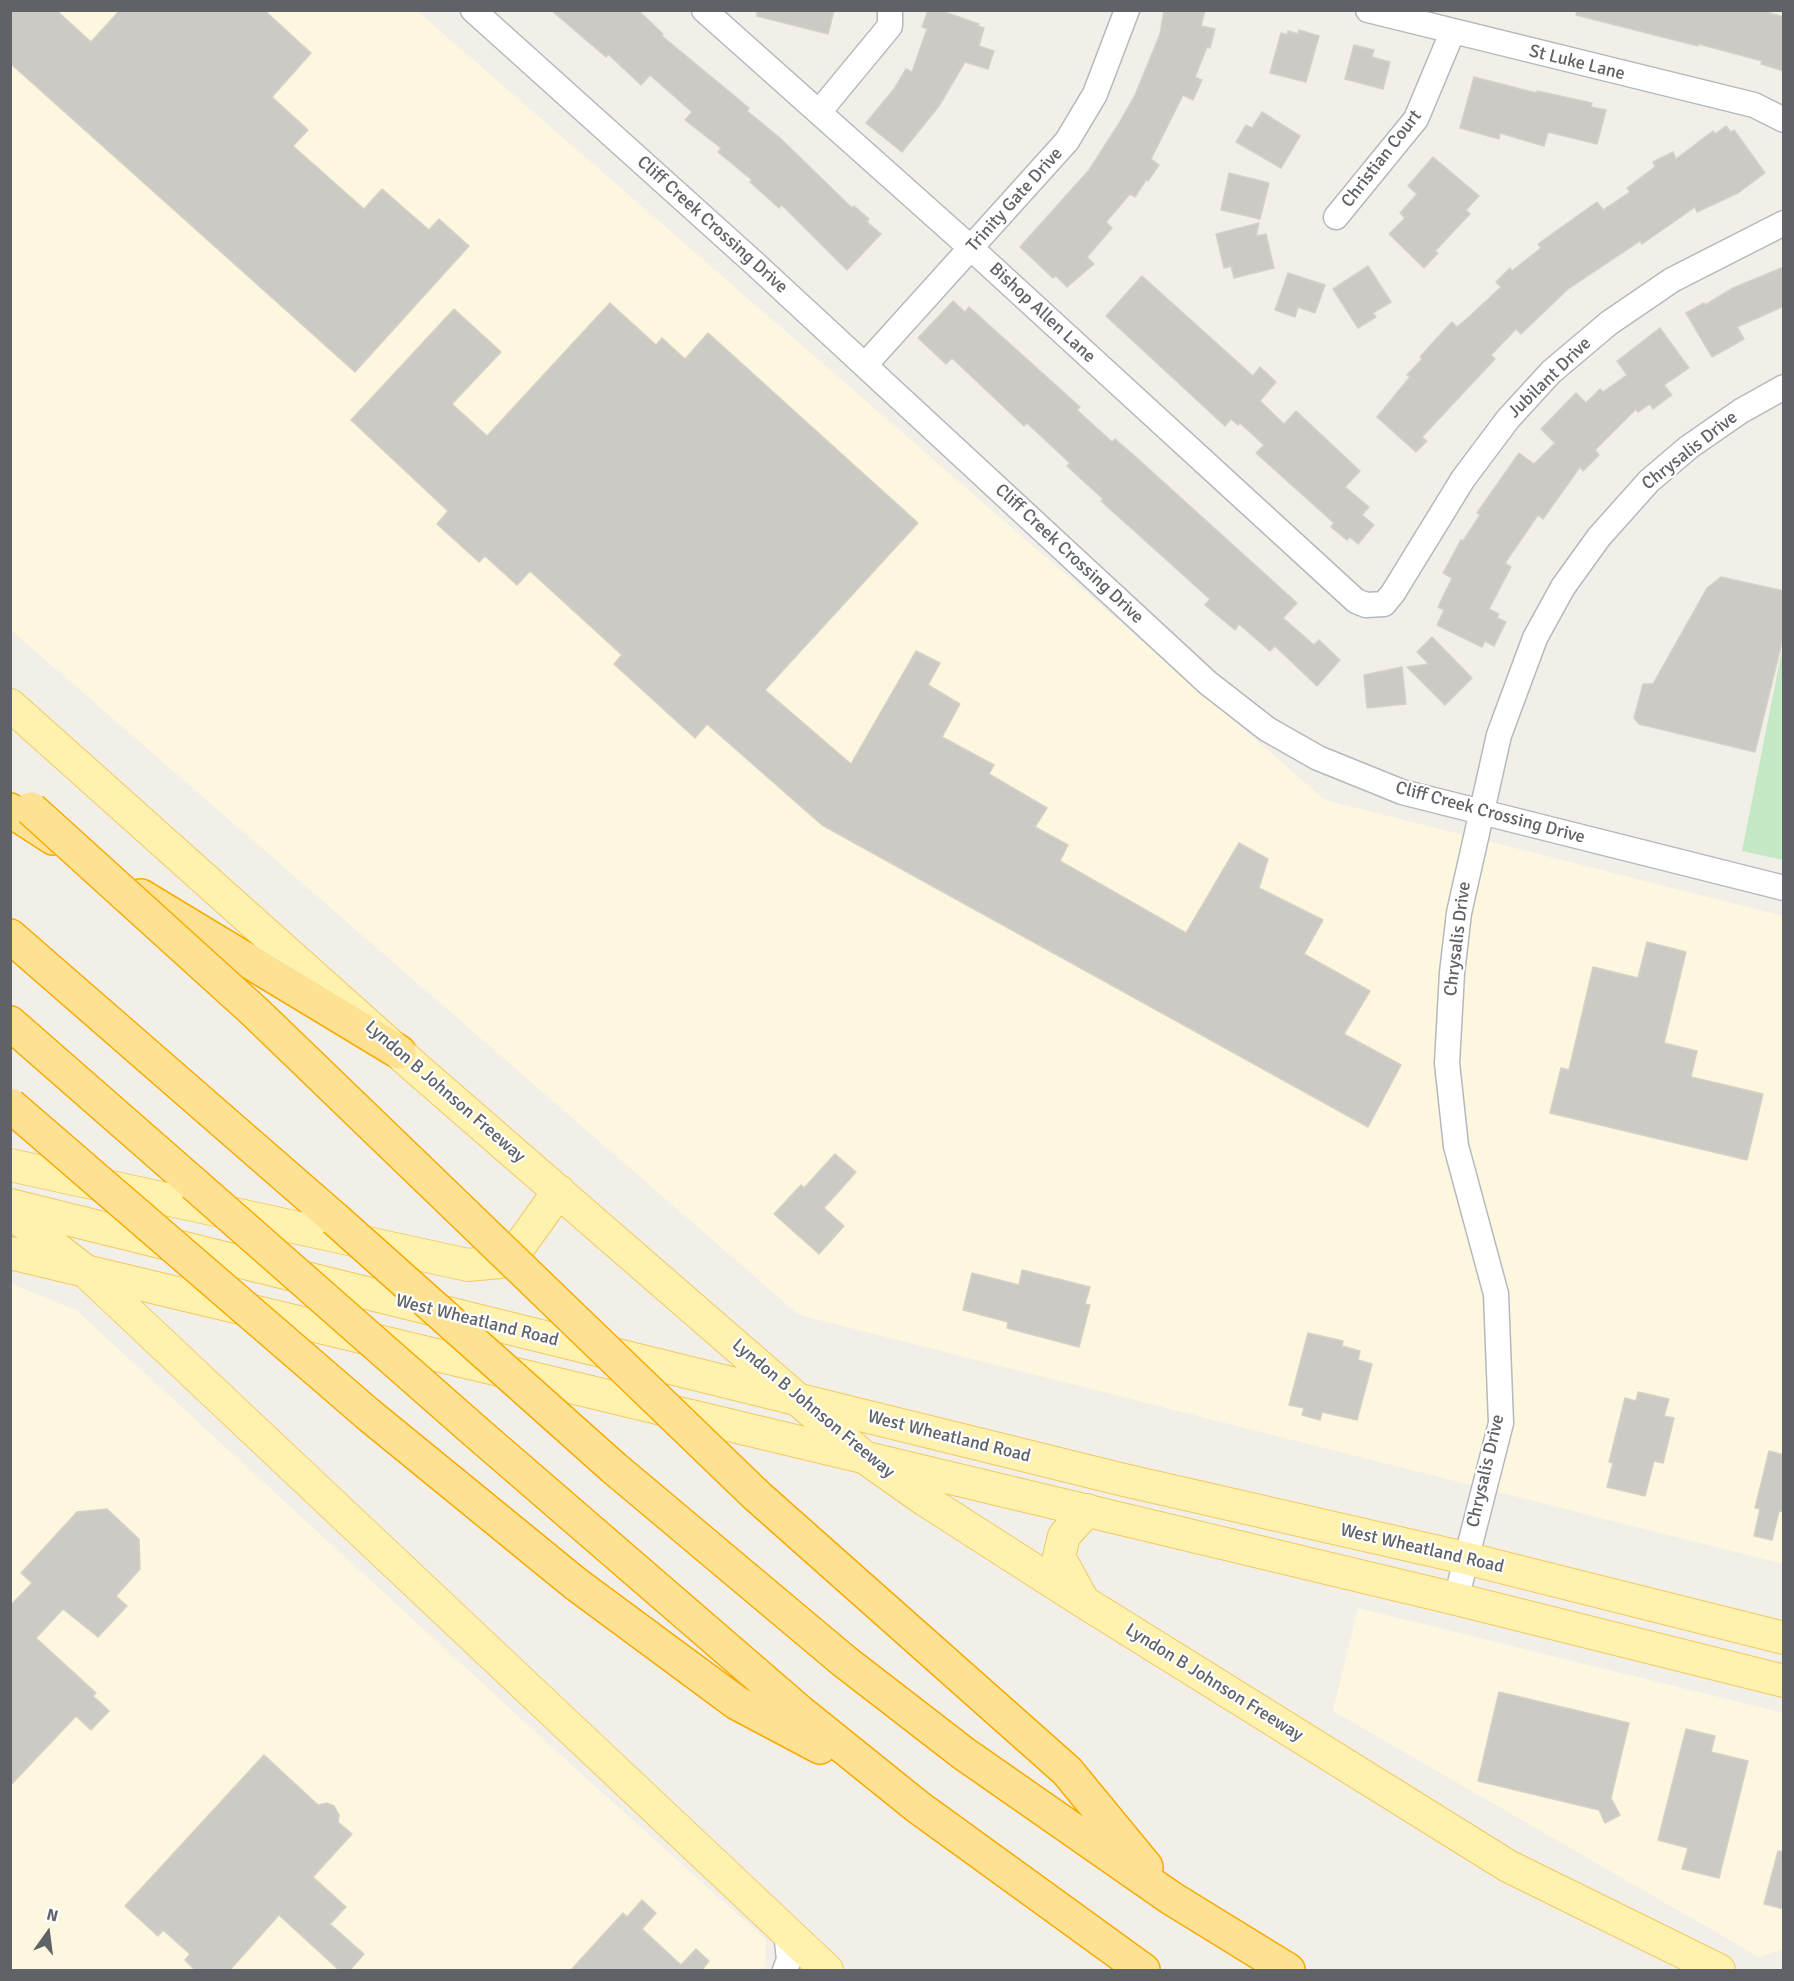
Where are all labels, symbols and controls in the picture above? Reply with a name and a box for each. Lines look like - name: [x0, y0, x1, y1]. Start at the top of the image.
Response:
- street label: St Luke Lane: [1527, 41, 1627, 85]
- street label: Christian Court: [1337, 106, 1427, 212]
- street label: Trinity Gate Drive: [962, 143, 1068, 257]
- street label: Cliff Creek Crossing Drive: [632, 152, 792, 298]
- street label: Bishop Allen Lane: [984, 258, 1100, 368]
- street label: Jubilant Drive: [1504, 333, 1596, 423]
- street label: Chrysalis Drive: [1638, 407, 1742, 495]
- street label: Cliff Creek Crossing Drive: [990, 480, 1148, 628]
- street label: Cliff Creek Crossing Drive: [1393, 777, 1587, 849]
- street label: Chrysalis Drive: [1440, 880, 1476, 998]
- street label: Lyndon B Johnson Freeway: [360, 1016, 530, 1168]
- street label: West Wheatland Road: [393, 1290, 561, 1352]
- street label: Lyndon B Johnson Freeway: [727, 1335, 899, 1483]
- street label: West Wheatland Road: [865, 1406, 1033, 1468]
- street label: Chrysalis Drive: [1463, 1412, 1509, 1530]
- street label: West Wheatland Road: [1338, 1520, 1506, 1578]
- street label: Lyndon B Johnson Freeway: [1121, 1619, 1307, 1747]
- north arrow: [18, 1903, 78, 1963]
- text: N: [45, 1904, 60, 1927]

